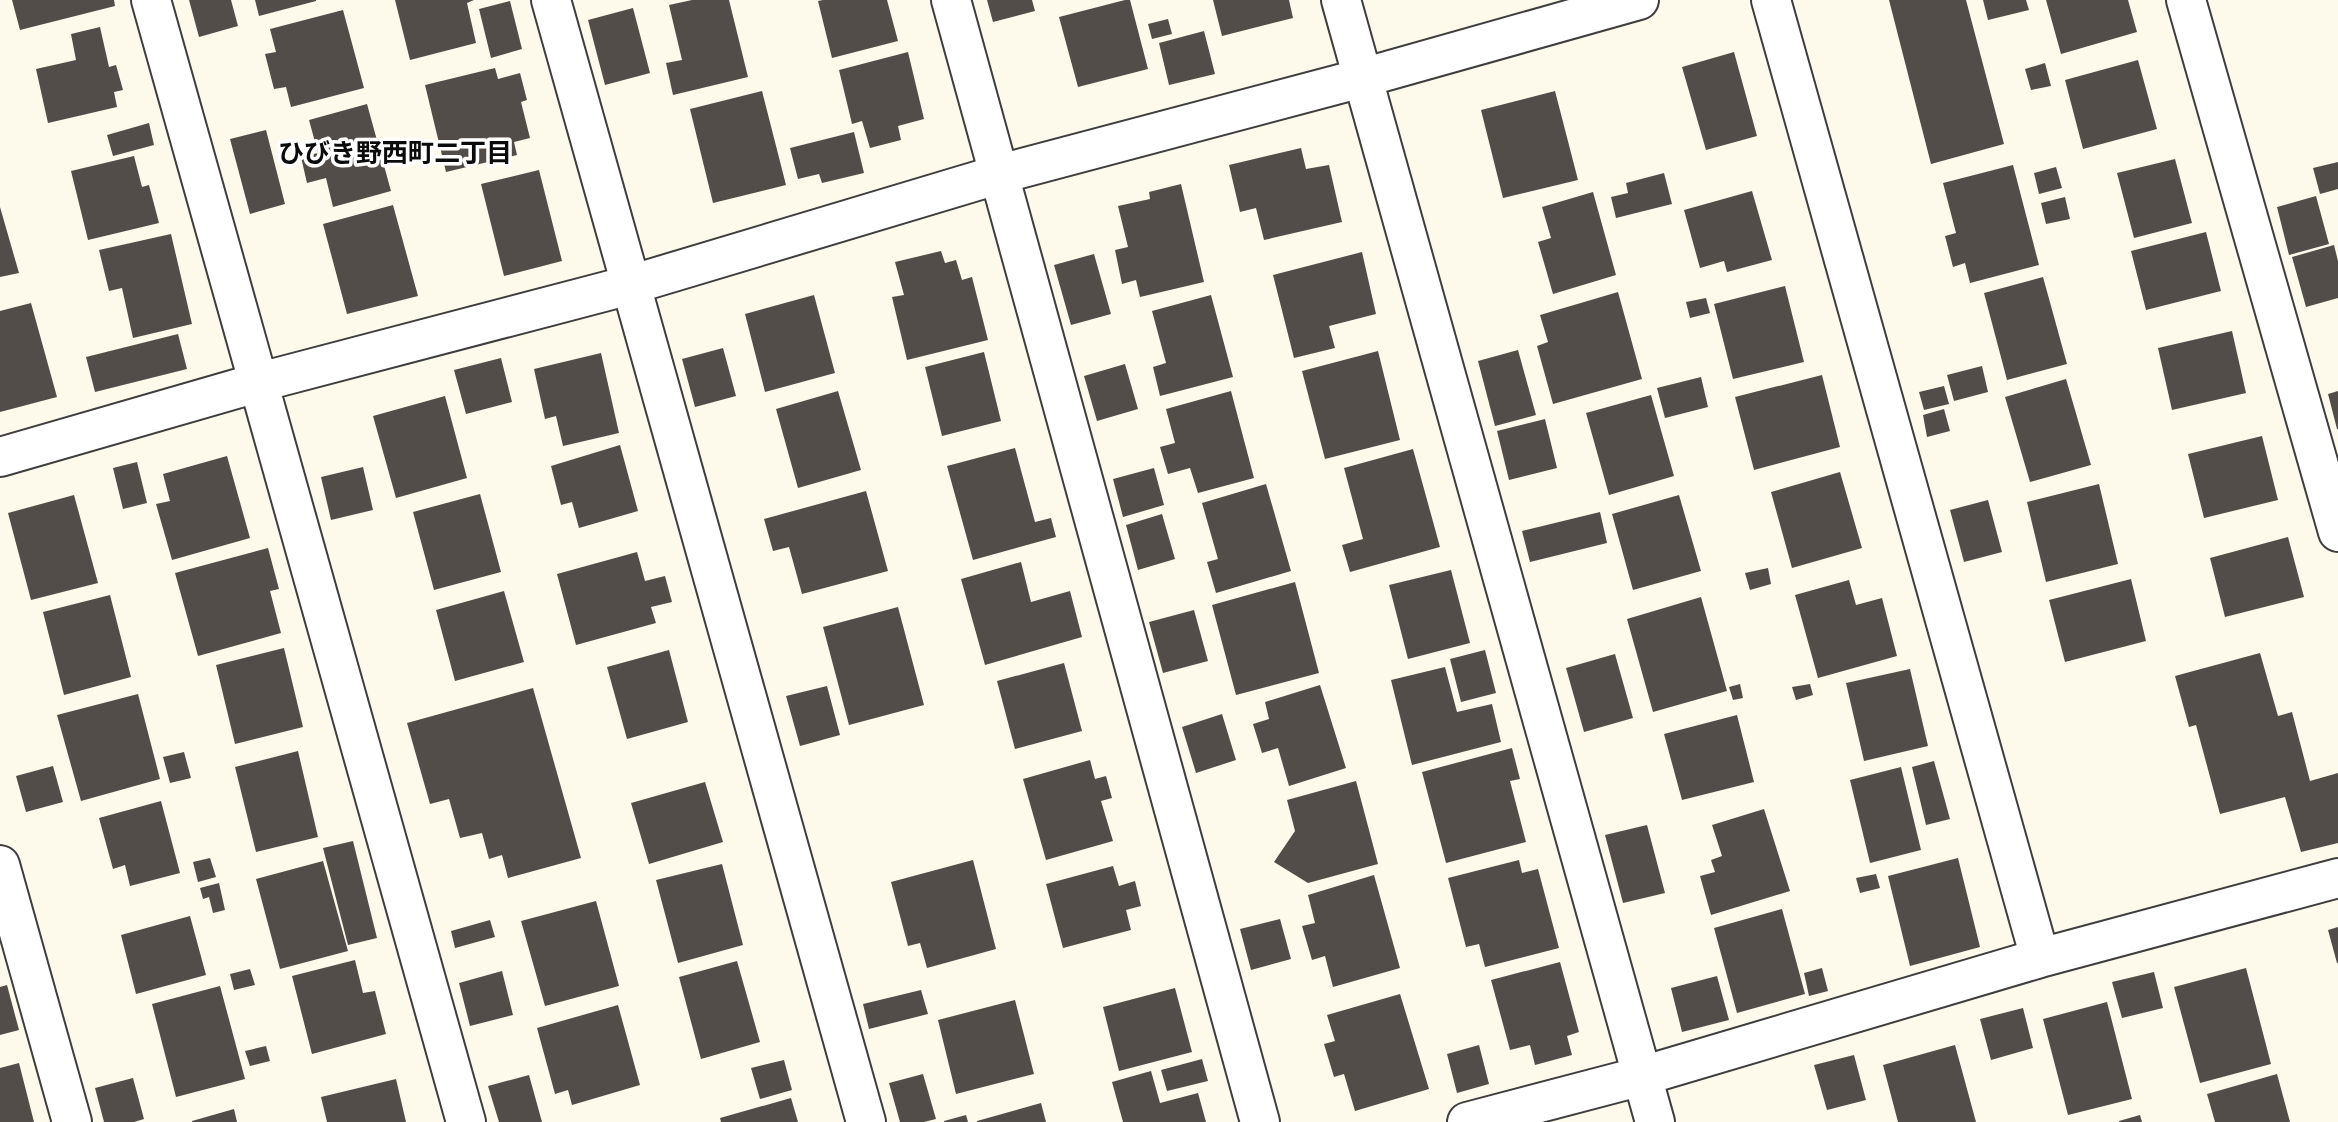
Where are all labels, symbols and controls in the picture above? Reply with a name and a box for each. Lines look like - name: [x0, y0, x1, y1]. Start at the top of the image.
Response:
- district label: ひびき野西町二丁目: [278, 138, 512, 169]

